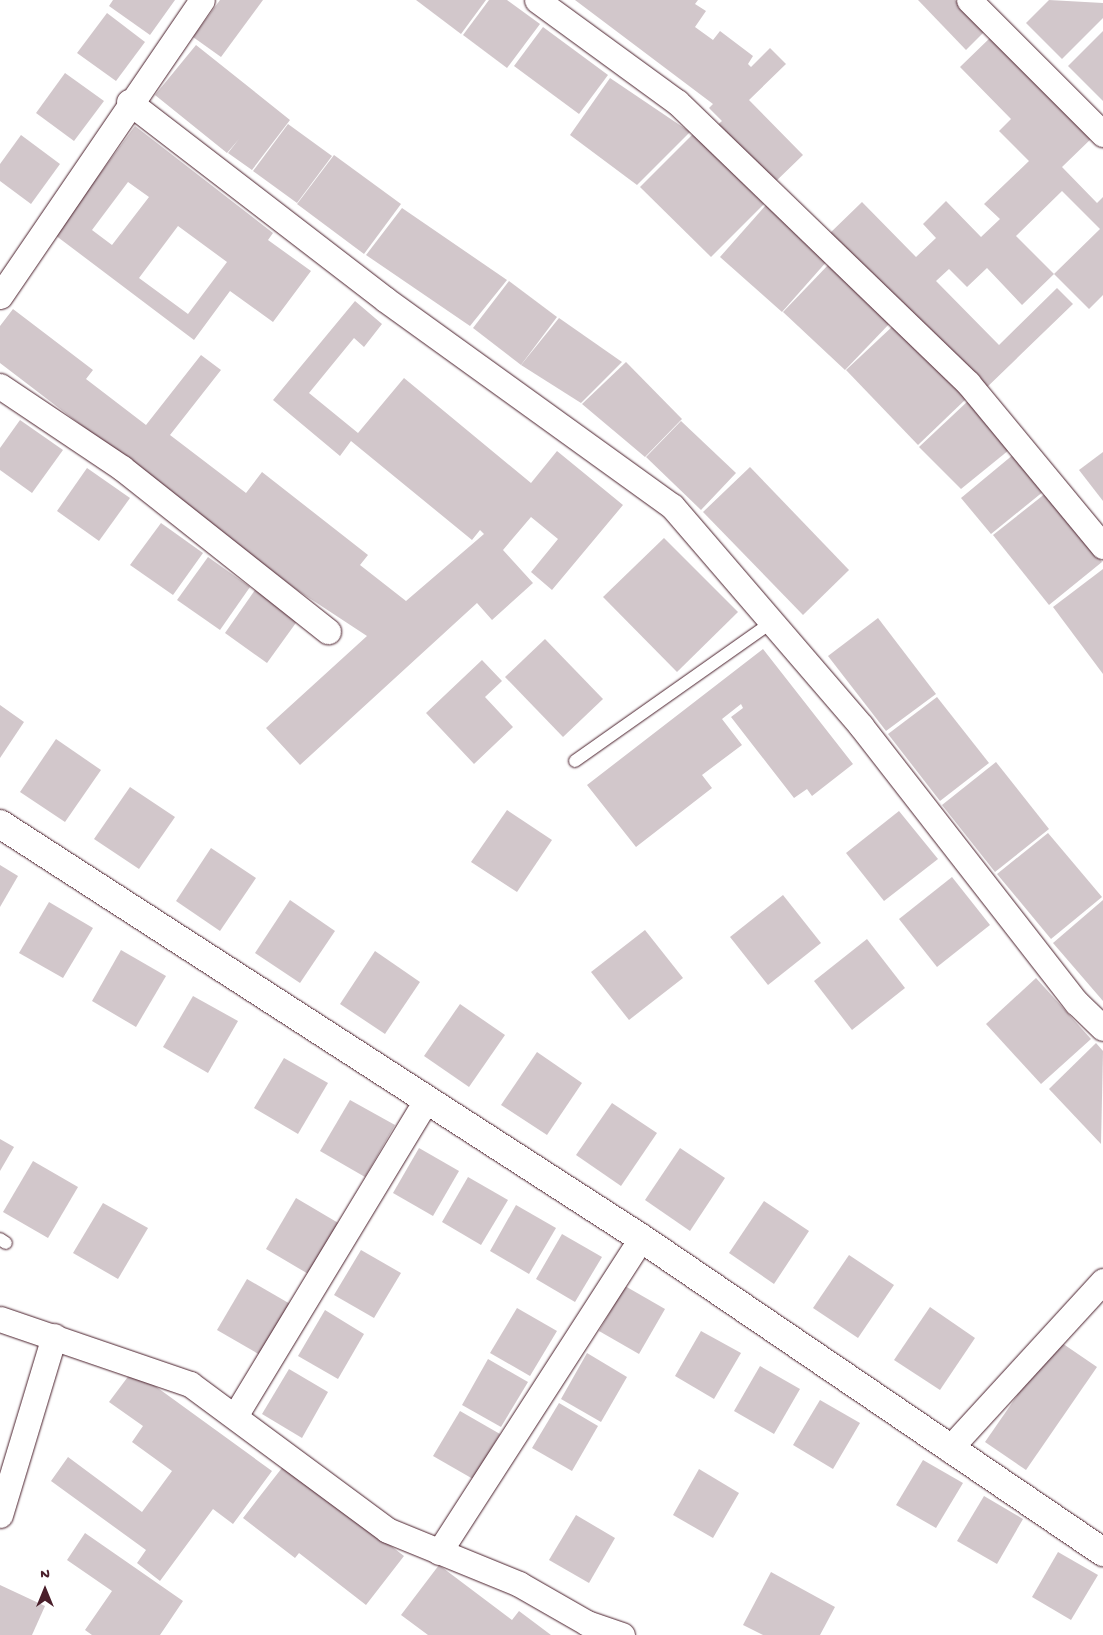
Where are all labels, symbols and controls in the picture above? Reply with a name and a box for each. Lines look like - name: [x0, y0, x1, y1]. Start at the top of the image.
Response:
- north arrow: [20, 1565, 70, 1615]
- text: N: [40, 1566, 50, 1583]

